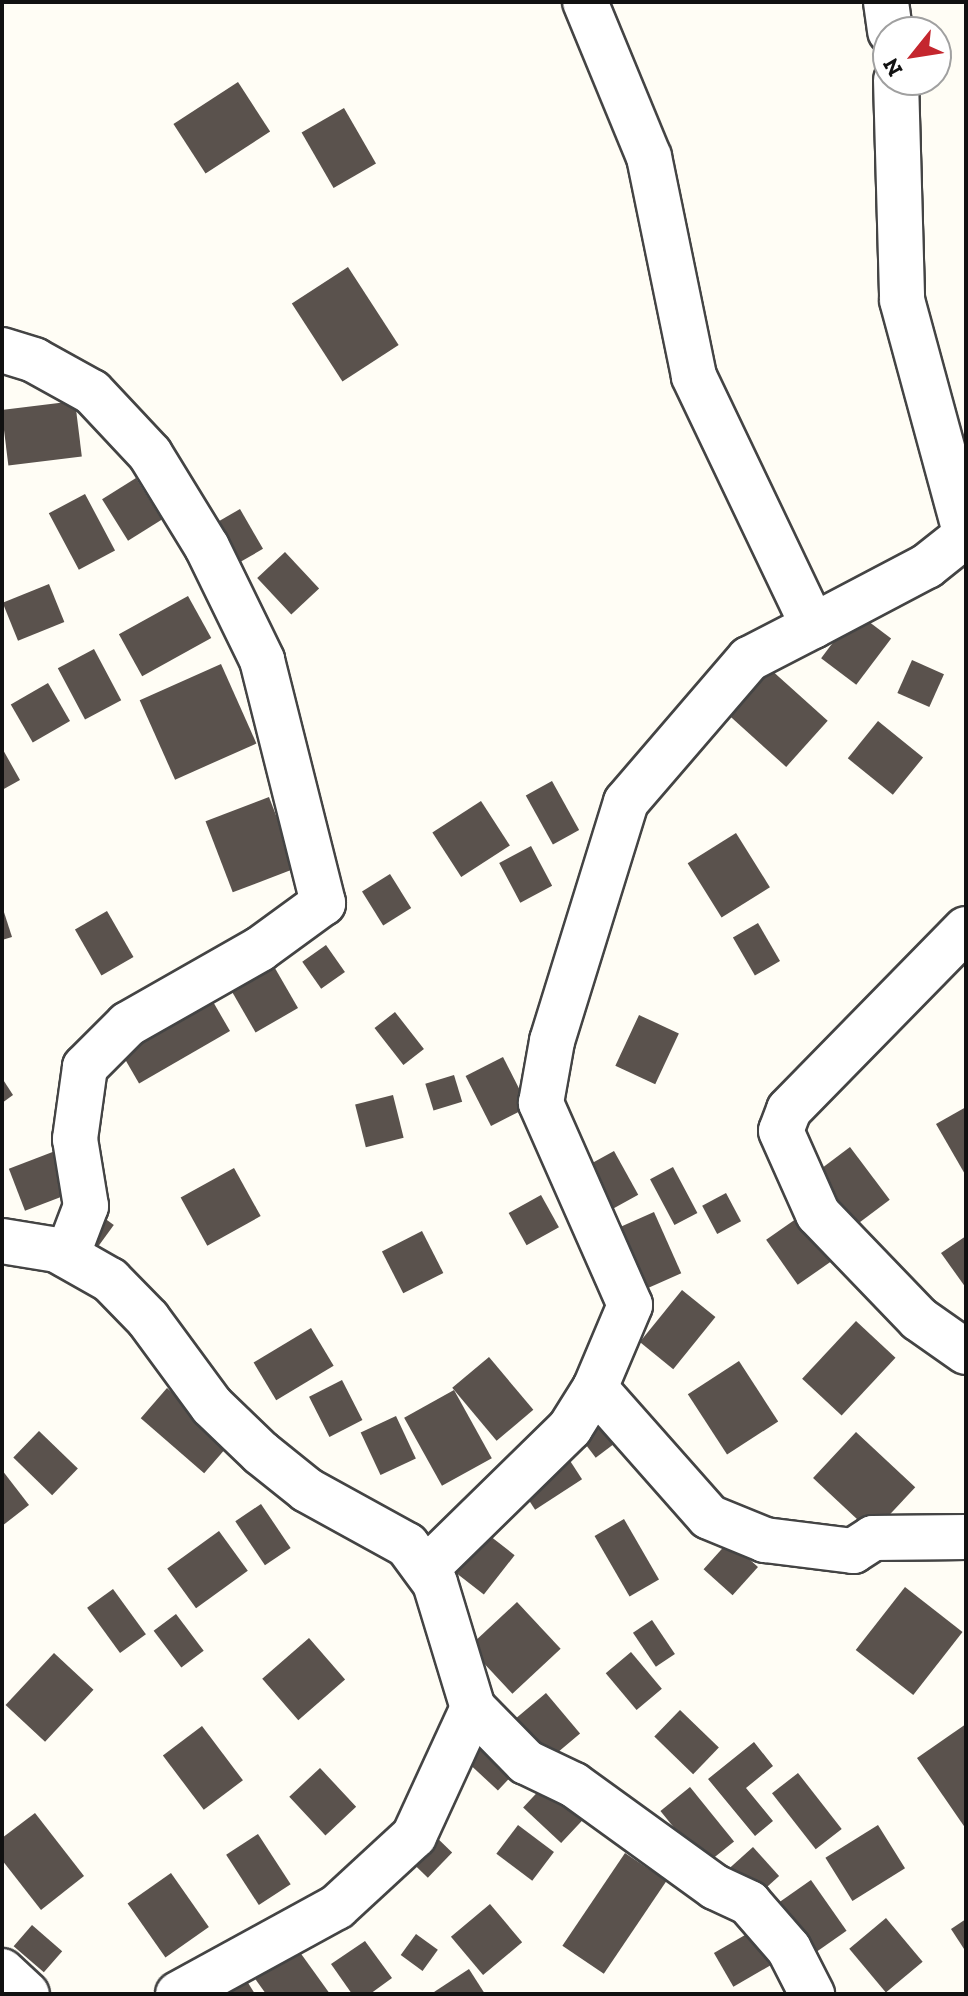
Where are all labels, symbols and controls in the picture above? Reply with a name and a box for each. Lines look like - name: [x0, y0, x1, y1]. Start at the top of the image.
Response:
- north arrow: [872, 16, 952, 96]
- text: N: [877, 53, 908, 81]

